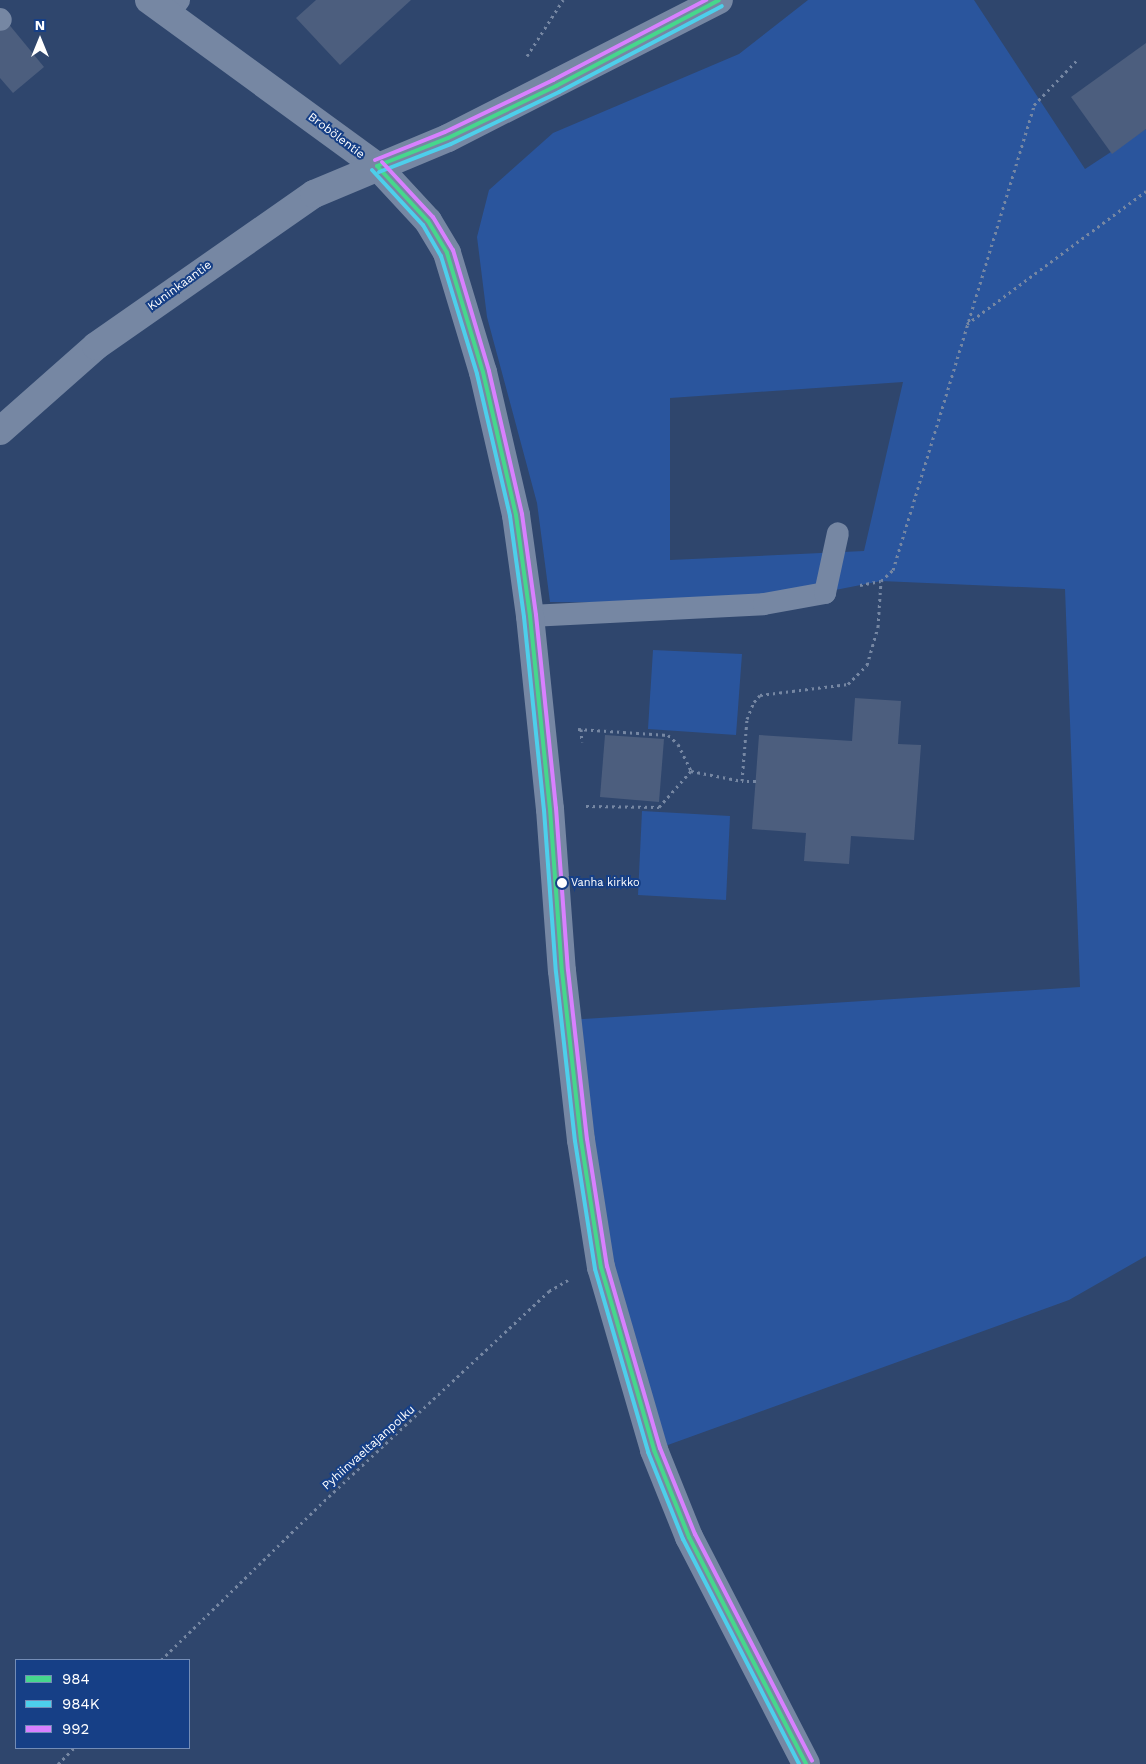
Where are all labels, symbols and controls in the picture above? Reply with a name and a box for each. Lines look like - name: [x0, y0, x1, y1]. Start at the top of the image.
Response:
- north arrow: [15, 15, 65, 65]
- text: N: [35, 17, 45, 33]
- street label: Brobölentie: [305, 110, 367, 162]
- street label: Kuninkaantie: [145, 258, 215, 314]
- place label: Vanha kirkko: [571, 876, 640, 890]
- marker: Vanha kirkko: [557, 878, 567, 888]
- street label: Pyhiinvaeltajanpolku: [320, 1403, 418, 1493]
- legend: [15, 1659, 190, 1749]
- text: 984: [62, 1670, 90, 1688]
- text: 984K: [62, 1695, 100, 1713]
- text: 992: [62, 1720, 89, 1738]

